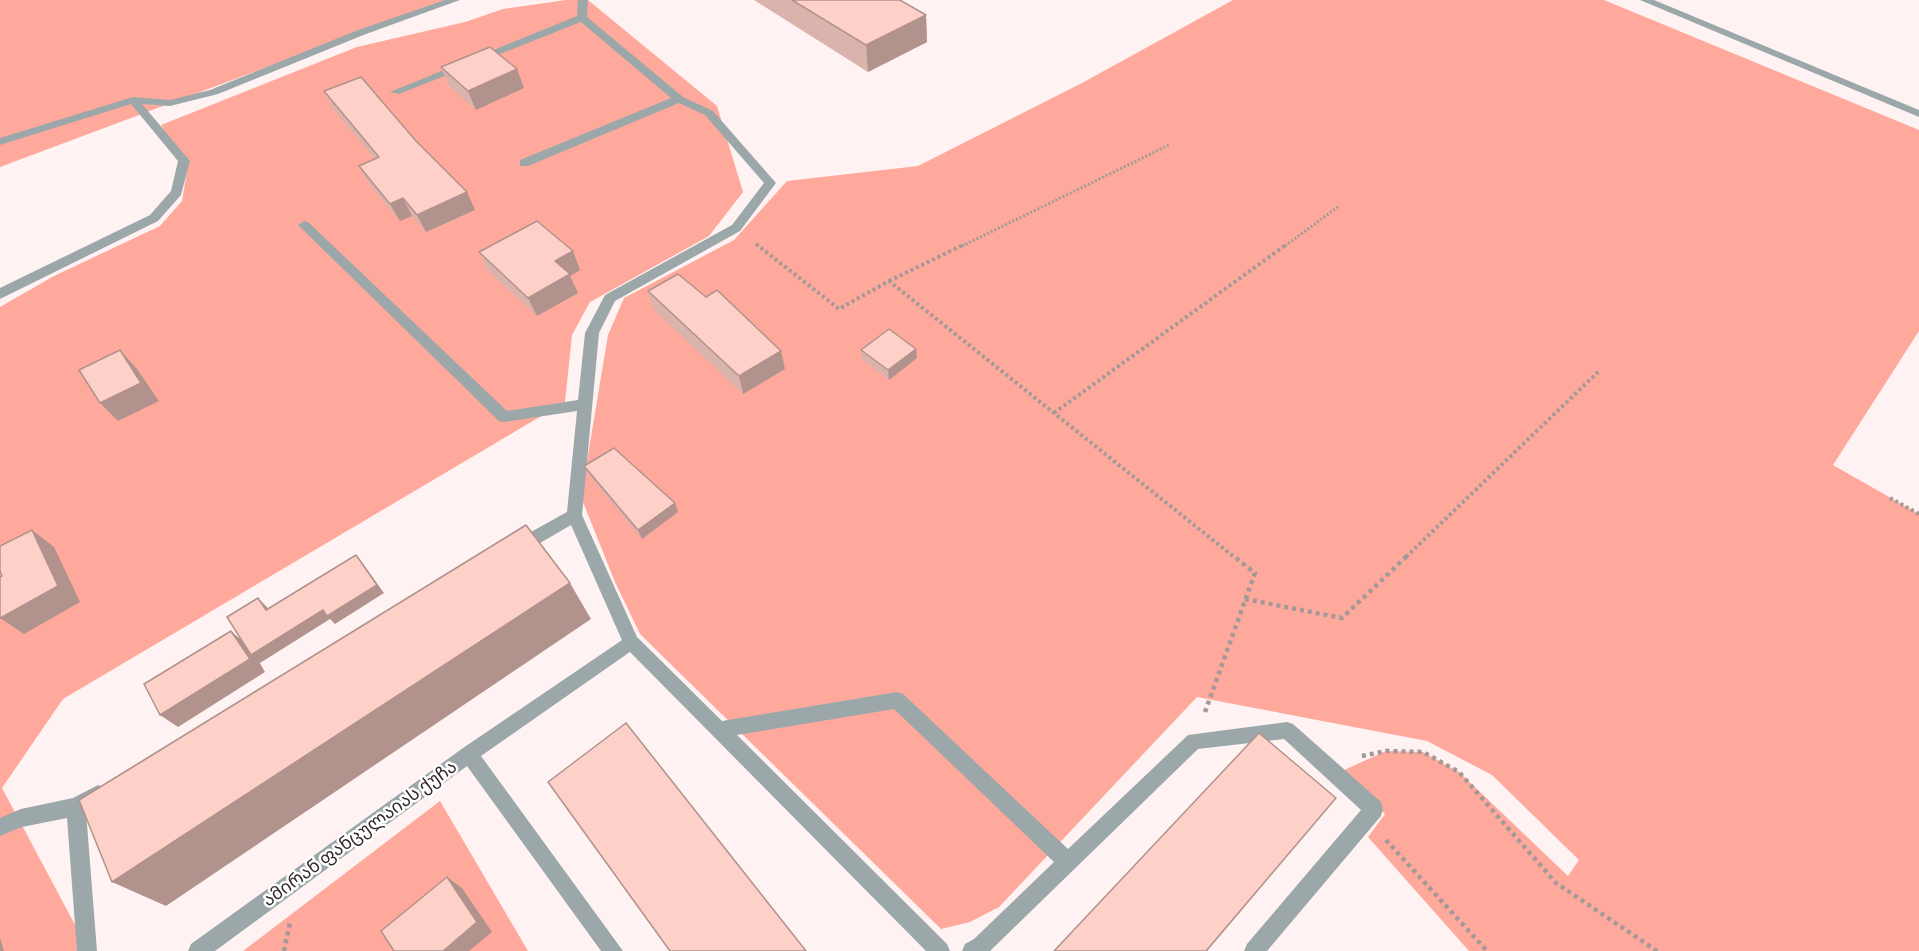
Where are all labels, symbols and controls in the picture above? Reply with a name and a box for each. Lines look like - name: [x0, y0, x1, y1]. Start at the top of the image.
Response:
- street label: ამირან ფანცულაიას ქუჩა: [259, 756, 461, 912]

